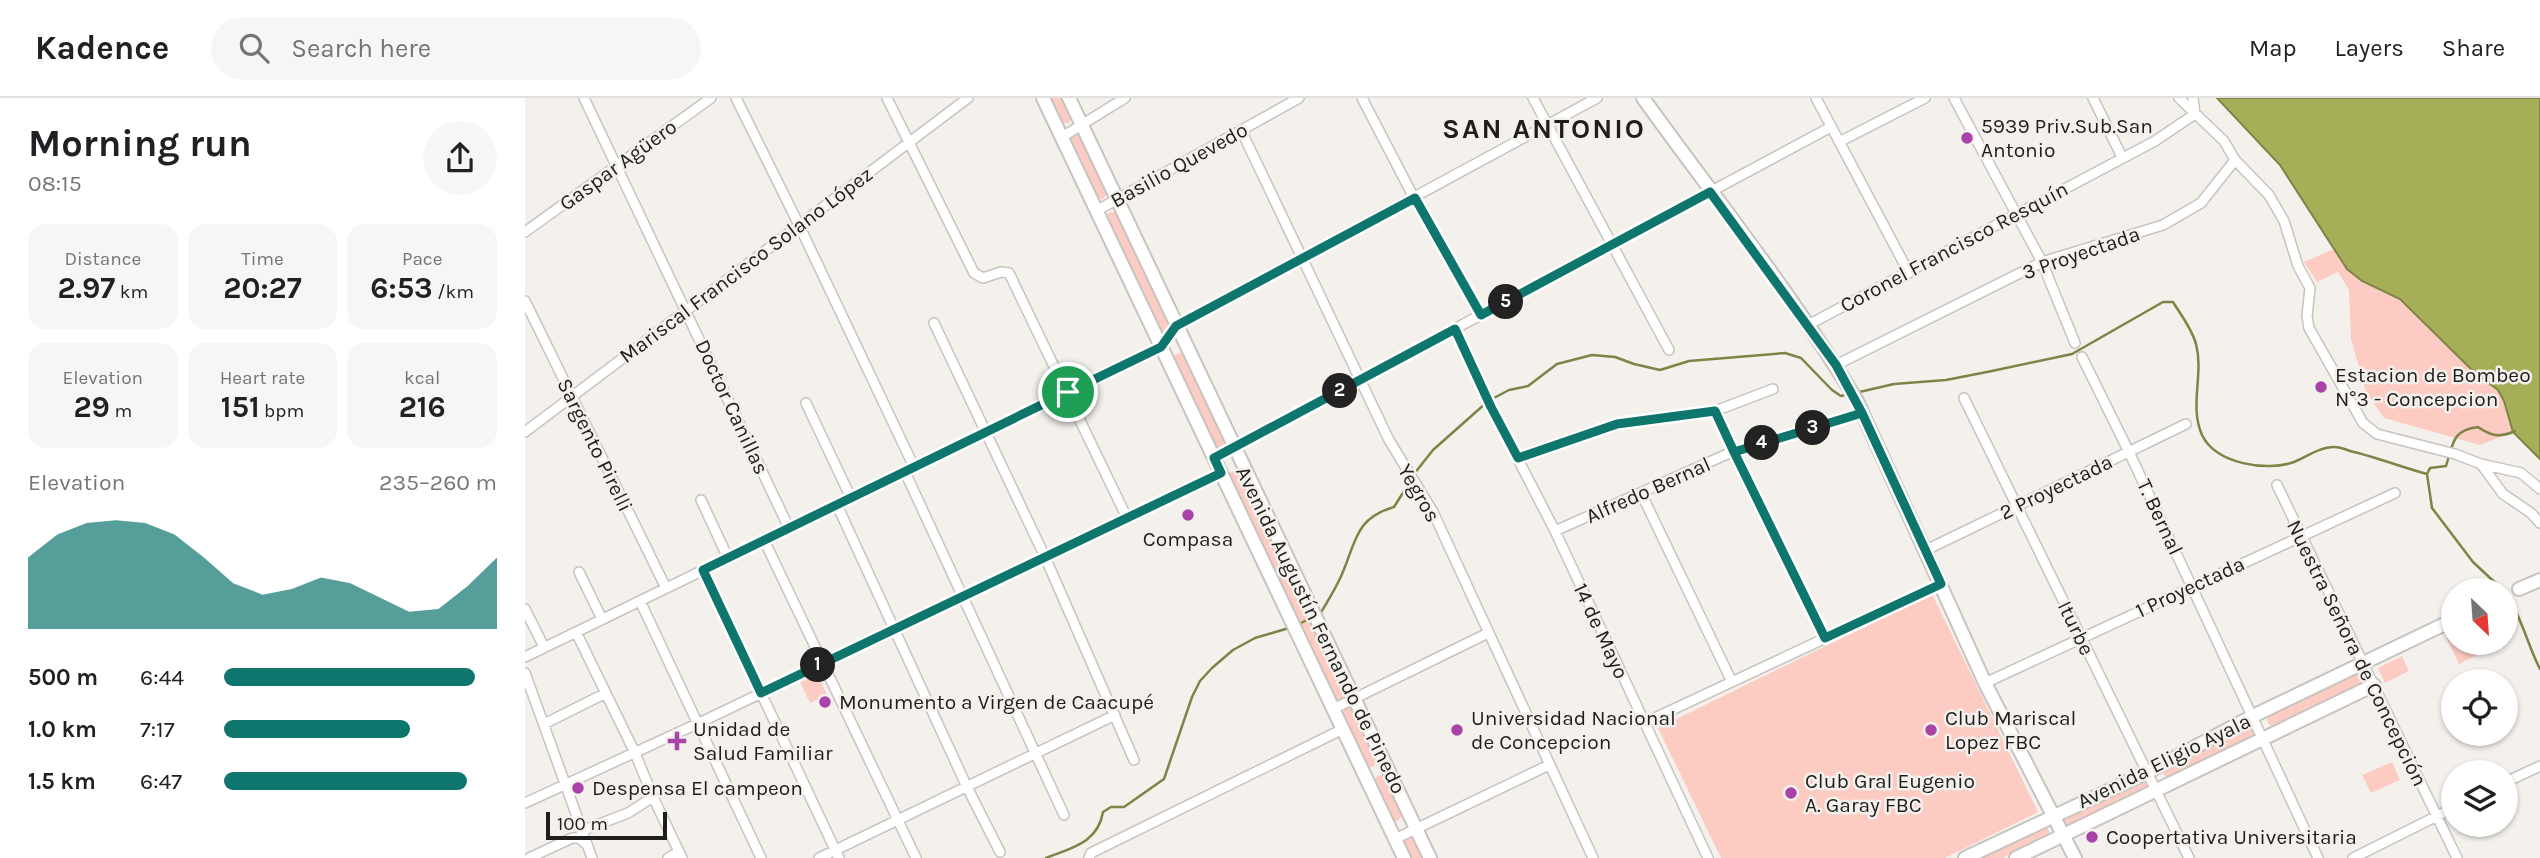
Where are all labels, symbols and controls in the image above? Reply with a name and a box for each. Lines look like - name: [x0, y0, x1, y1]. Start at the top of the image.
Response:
- search box: [211, 17, 701, 80]
- text: Kadence: [35, 29, 169, 67]
- icon: search: [235, 29, 273, 67]
- text: Search here: [291, 33, 431, 64]
- text: Map: [2249, 34, 2297, 62]
- text: Layers: [2335, 34, 2404, 62]
- text: Share: [2442, 34, 2505, 62]
- district label: SAN ANTONIO: [1442, 112, 1646, 145]
- street label: Gaspar Agüero: [555, 114, 681, 216]
- place label: 5939 Priv.Sub.San Antonio: [1981, 114, 2153, 162]
- street label: Basilio Quevedo: [1106, 117, 1252, 213]
- text: Morning run: [28, 121, 252, 166]
- button: share: [423, 121, 497, 195]
- marker: 5939 Priv.Sub.San Antonio: [1959, 130, 1975, 146]
- street label: Mariscal Francisco Solano López: [615, 162, 877, 368]
- text: 08:15: [28, 170, 82, 197]
- street label: Coronel Francisco Resquín: [1836, 177, 2072, 317]
- street label: 3 Proyectada: [2019, 222, 2143, 284]
- text: Distance: [64, 248, 141, 270]
- text: Time: [241, 248, 284, 270]
- text: Pace: [402, 248, 442, 270]
- text: 2.97: [57, 270, 115, 306]
- text: 20:27: [223, 270, 302, 306]
- text: 6:53: [370, 270, 433, 306]
- text: km: [115, 281, 148, 303]
- text: /km: [433, 281, 474, 303]
- pin: 5: [1489, 284, 1523, 320]
- text: 5: [1500, 290, 1511, 312]
- street label: Doctor Canillas: [690, 336, 774, 478]
- pin: [1038, 362, 1098, 422]
- place label: Estacion de Bombeo N°3 - Concepcion: [2335, 363, 2531, 411]
- text: Elevation: [63, 367, 143, 389]
- text: Heart rate: [220, 367, 305, 389]
- text: kcal: [404, 367, 440, 389]
- icon: arrive: [1049, 373, 1087, 411]
- street label: Sargento Pirelli: [552, 374, 638, 516]
- pin: 2: [1323, 374, 1357, 408]
- text: 2: [1334, 379, 1345, 401]
- marker: Estacion de Bombeo N°3 - Concepcion: [2313, 379, 2329, 395]
- text: 29: [73, 389, 110, 425]
- text: 151: [221, 389, 260, 425]
- text: 216: [399, 389, 446, 425]
- text: m: [110, 400, 132, 422]
- text: bpm: [260, 400, 304, 422]
- pin: 3: [1795, 410, 1831, 446]
- text: 3: [1807, 416, 1818, 438]
- pin: 4: [1745, 426, 1779, 460]
- text: 4: [1756, 431, 1767, 453]
- street label: 2 Proyectada: [1996, 449, 2116, 525]
- street label: Alfredo Bernal: [1582, 452, 1714, 528]
- street label: Yegros: [1393, 460, 1445, 526]
- street label: Avenida Augustín Fernando de Pinedo: [1231, 462, 1411, 798]
- text: Elevation: [28, 469, 125, 496]
- text: 235–260 m: [379, 469, 497, 496]
- street label: T. Bernal: [2132, 475, 2188, 559]
- marker: Compasa: [1180, 507, 1196, 523]
- street label: Nuestra Señora de Concepción: [2282, 516, 2432, 790]
- place label: Compasa: [1143, 527, 1233, 551]
- street label: 1 Proyectada: [2132, 551, 2248, 623]
- north arrow: [2441, 578, 2518, 654]
- map controls: [2441, 578, 2518, 837]
- street label: 14 de Mayo: [1568, 579, 1634, 683]
- street label: Iturbe: [2053, 597, 2099, 659]
- pin: 1: [801, 648, 835, 682]
- text: 1: [814, 653, 821, 675]
- text: 500 m: [28, 664, 98, 691]
- text: 6:44: [140, 664, 184, 691]
- button: locate: [2441, 669, 2518, 746]
- place label: Monumento a Virgen de Caacupé: [839, 690, 1154, 714]
- marker: Monumento a Virgen de Caacupé: [817, 694, 833, 710]
- place label: Universidad Nacional de Concepcion: [1471, 706, 1676, 754]
- place label: Club Mariscal Lopez FBC: [1945, 706, 2076, 754]
- street label: Avenida Eligio Ayala: [2074, 709, 2254, 813]
- text: 1.0 km: [28, 716, 97, 743]
- text: 7:17: [140, 716, 175, 743]
- place label: Unidad de Salud Familiar: [693, 717, 833, 765]
- marker: Universidad Nacional de Concepcion: [1449, 722, 1465, 738]
- marker: Club Mariscal Lopez FBC: [1923, 722, 1939, 738]
- marker: Unidad de Salud Familiar: [667, 731, 687, 751]
- button: layers: [2441, 760, 2518, 837]
- text: 1.5 km: [28, 768, 96, 795]
- text: 6:47: [140, 768, 182, 795]
- place label: Club Gral Eugenio A. Garay FBC: [1805, 769, 1975, 817]
- place label: Despensa El campeon: [592, 776, 803, 800]
- marker: Despensa El campeon: [570, 780, 586, 796]
- marker: Club Gral Eugenio A. Garay FBC: [1783, 785, 1799, 801]
- scale bar: [546, 809, 667, 841]
- text: 100 m: [557, 813, 608, 835]
- place label: Coopertativa Universitaria: [2106, 825, 2357, 849]
- marker: Coopertativa Universitaria: [2084, 829, 2100, 845]

